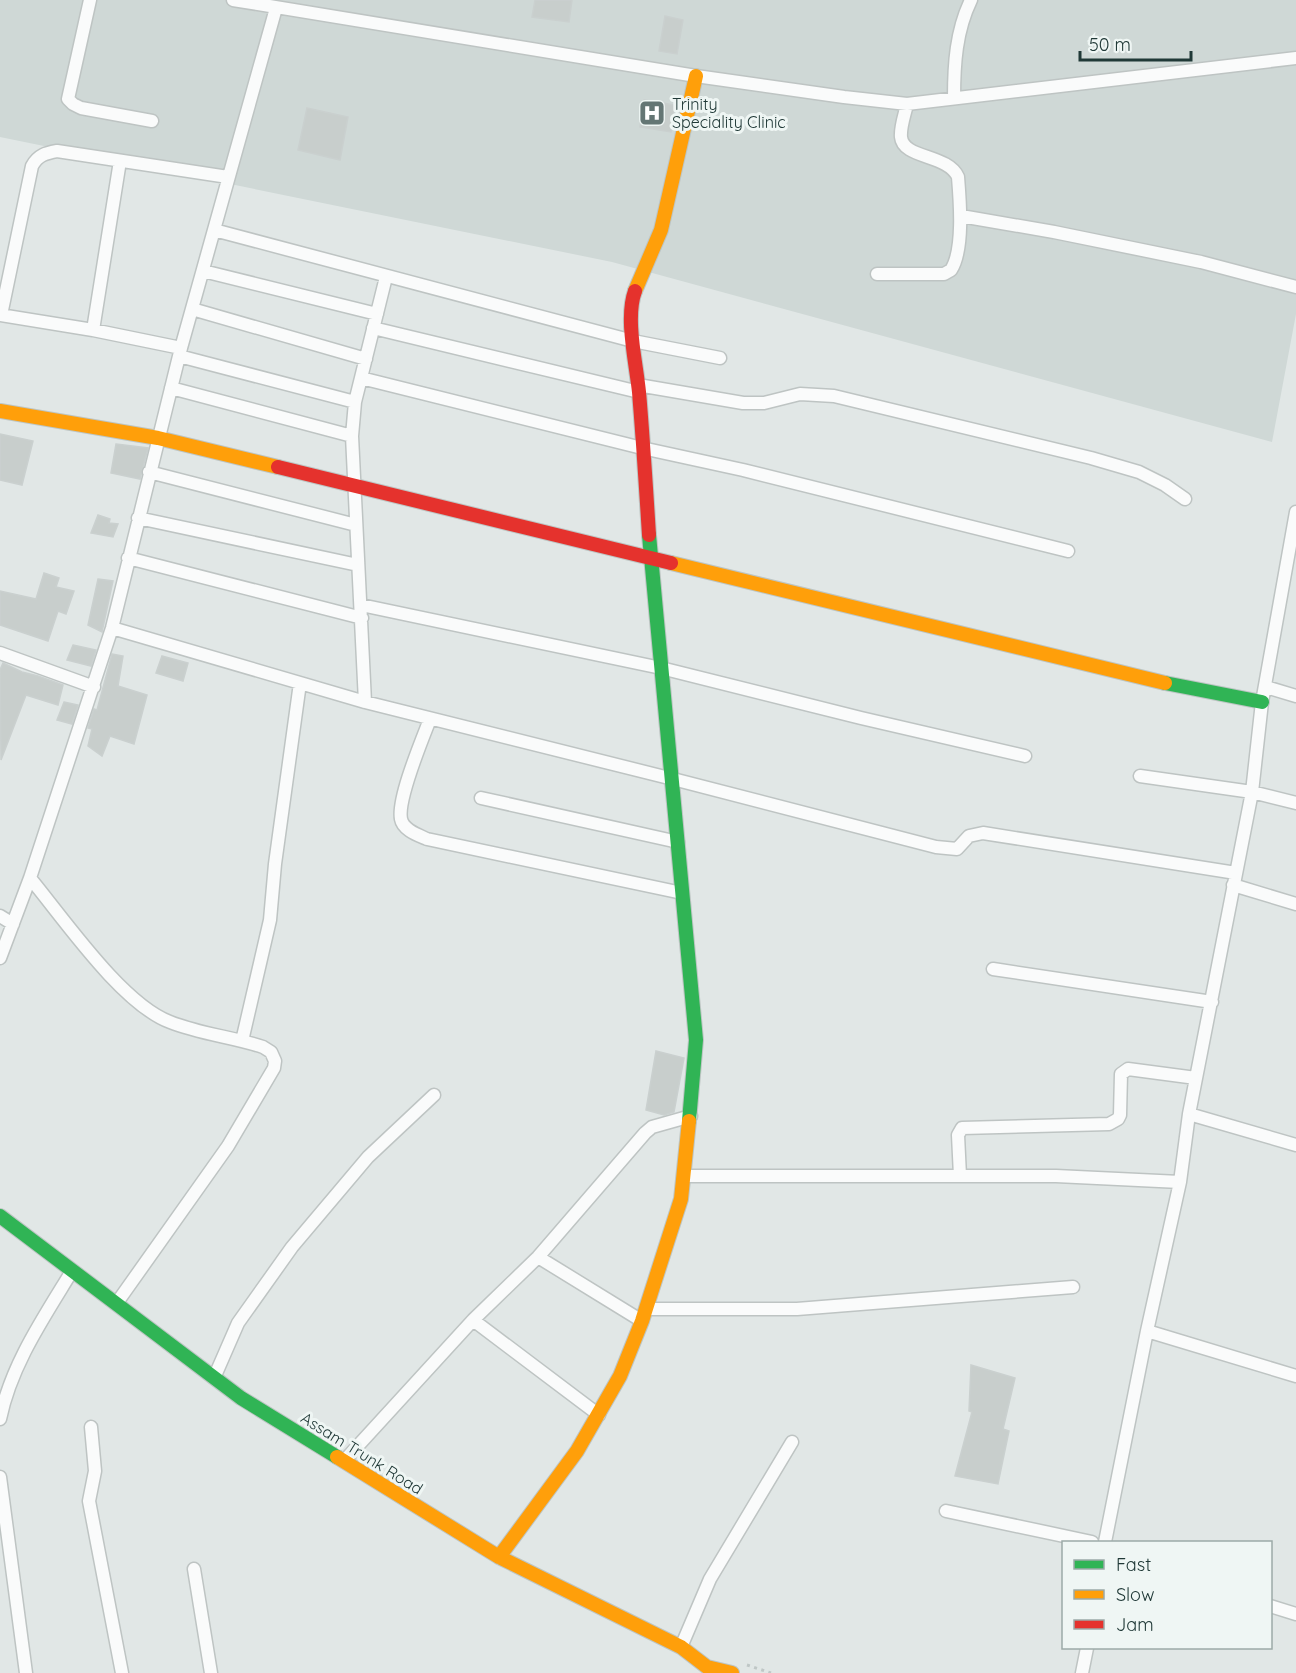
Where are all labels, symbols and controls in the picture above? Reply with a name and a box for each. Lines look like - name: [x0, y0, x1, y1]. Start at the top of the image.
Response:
- scale bar: [1080, 24, 1191, 62]
- text: 50 m: [1089, 33, 1131, 56]
- place label: Trinity Speciality Clinic: [672, 94, 786, 132]
- hospital icon: Trinity Speciality Clinic: [637, 98, 667, 128]
- street label: Assam Trunk Road: [297, 1407, 427, 1499]
- legend: [1062, 1541, 1272, 1649]
- text: Fast: [1116, 1553, 1151, 1576]
- text: Slow: [1116, 1583, 1154, 1606]
- text: Jam: [1116, 1613, 1154, 1636]

